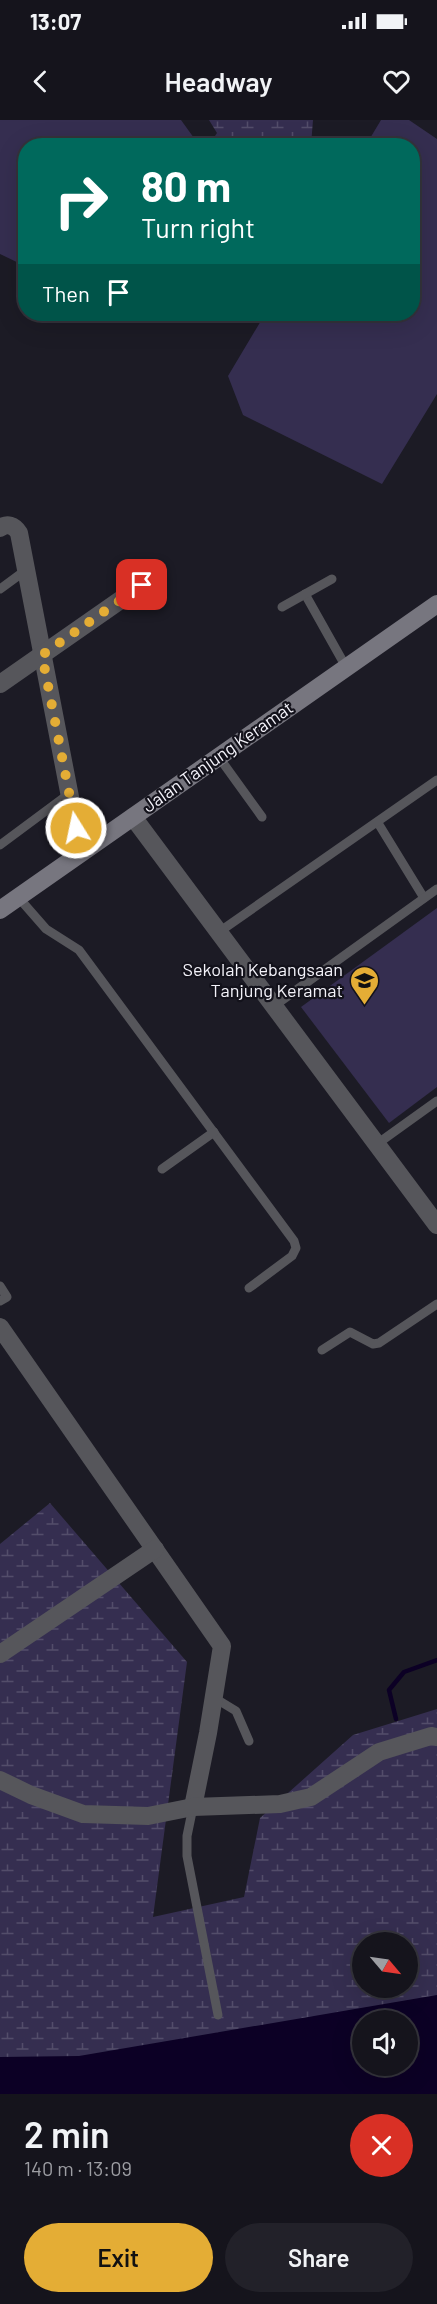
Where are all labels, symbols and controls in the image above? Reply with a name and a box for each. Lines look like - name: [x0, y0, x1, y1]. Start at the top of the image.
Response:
- text: 13:07: [30, 8, 81, 34]
- icon: back: [24, 65, 57, 98]
- text: Headway: [165, 65, 272, 97]
- icon: heart: [380, 65, 413, 98]
- text: 80 m: [141, 160, 231, 210]
- icon: right: [42, 162, 120, 240]
- text: Turn right: [141, 211, 255, 243]
- icon: arrive: [102, 276, 135, 309]
- text: Then: [42, 280, 90, 306]
- pin: [116, 559, 167, 610]
- icon: arrive: [125, 568, 158, 601]
- street label: Jalan Tanjung Keramat: [138, 696, 297, 816]
- position arrow: [44, 796, 108, 860]
- place label: Sekolah Kebangsaan Tanjung Keramat: [182, 958, 343, 1001]
- school or university icon: Sekolah Kebangsaan Tanjung Keramat: [348, 964, 380, 1006]
- north arrow: [352, 1932, 418, 1998]
- map controls: [352, 1932, 418, 2076]
- button: sound: [352, 2010, 418, 2076]
- text: 2 min: [24, 2112, 110, 2155]
- button: close: [350, 2114, 413, 2177]
- text: 140 m · 13:09: [24, 2156, 132, 2180]
- button: Exit: [24, 2223, 213, 2292]
- button: Share: [225, 2223, 413, 2292]

